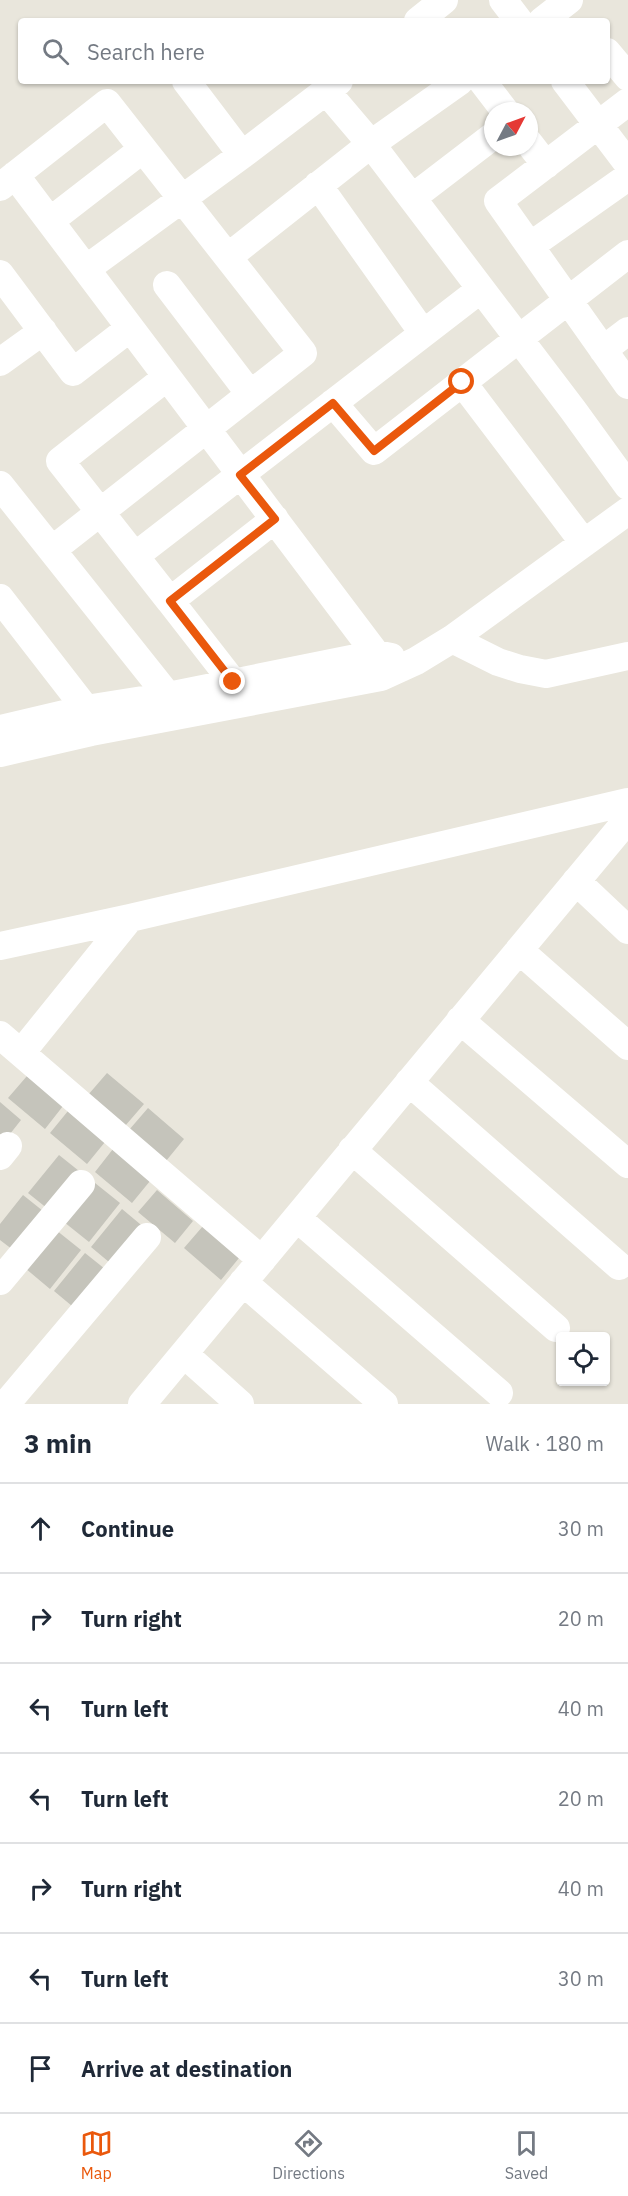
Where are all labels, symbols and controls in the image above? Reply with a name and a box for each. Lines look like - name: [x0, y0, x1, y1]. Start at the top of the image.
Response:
- search box: [18, 18, 610, 84]
- icon: search: [39, 35, 72, 68]
- text: Search here: [87, 37, 205, 66]
- north arrow: [484, 102, 538, 156]
- route start: [448, 368, 474, 394]
- route end: [219, 668, 245, 694]
- map controls: [556, 1332, 610, 1386]
- button: locate: [556, 1332, 610, 1386]
- text: 3 min: [24, 1426, 92, 1460]
- text: Walk · 180 m: [486, 1430, 604, 1457]
- icon: ahead: [24, 1512, 57, 1545]
- text: Continue: [81, 1514, 174, 1543]
- text: 30 m: [558, 1515, 604, 1542]
- icon: right: [24, 1602, 57, 1635]
- text: Turn right: [81, 1604, 182, 1633]
- text: 20 m: [558, 1605, 604, 1632]
- icon: left: [24, 1692, 57, 1725]
- text: Turn left: [81, 1694, 169, 1723]
- text: 40 m: [558, 1695, 604, 1722]
- icon: left: [24, 1782, 57, 1815]
- text: Turn left: [81, 1784, 169, 1813]
- text: 20 m: [558, 1785, 604, 1812]
- icon: right: [24, 1872, 57, 1905]
- text: Turn right: [81, 1874, 182, 1903]
- text: 40 m: [558, 1875, 604, 1902]
- icon: left: [24, 1962, 57, 1995]
- text: Turn left: [81, 1964, 169, 1993]
- text: 30 m: [558, 1965, 604, 1992]
- icon: arrive: [24, 2052, 57, 2085]
- text: Arrive at destination: [81, 2054, 292, 2083]
- tab: Map: [80, 2127, 113, 2183]
- tab: Directions: [272, 2127, 345, 2183]
- tab: Saved: [505, 2127, 548, 2183]

